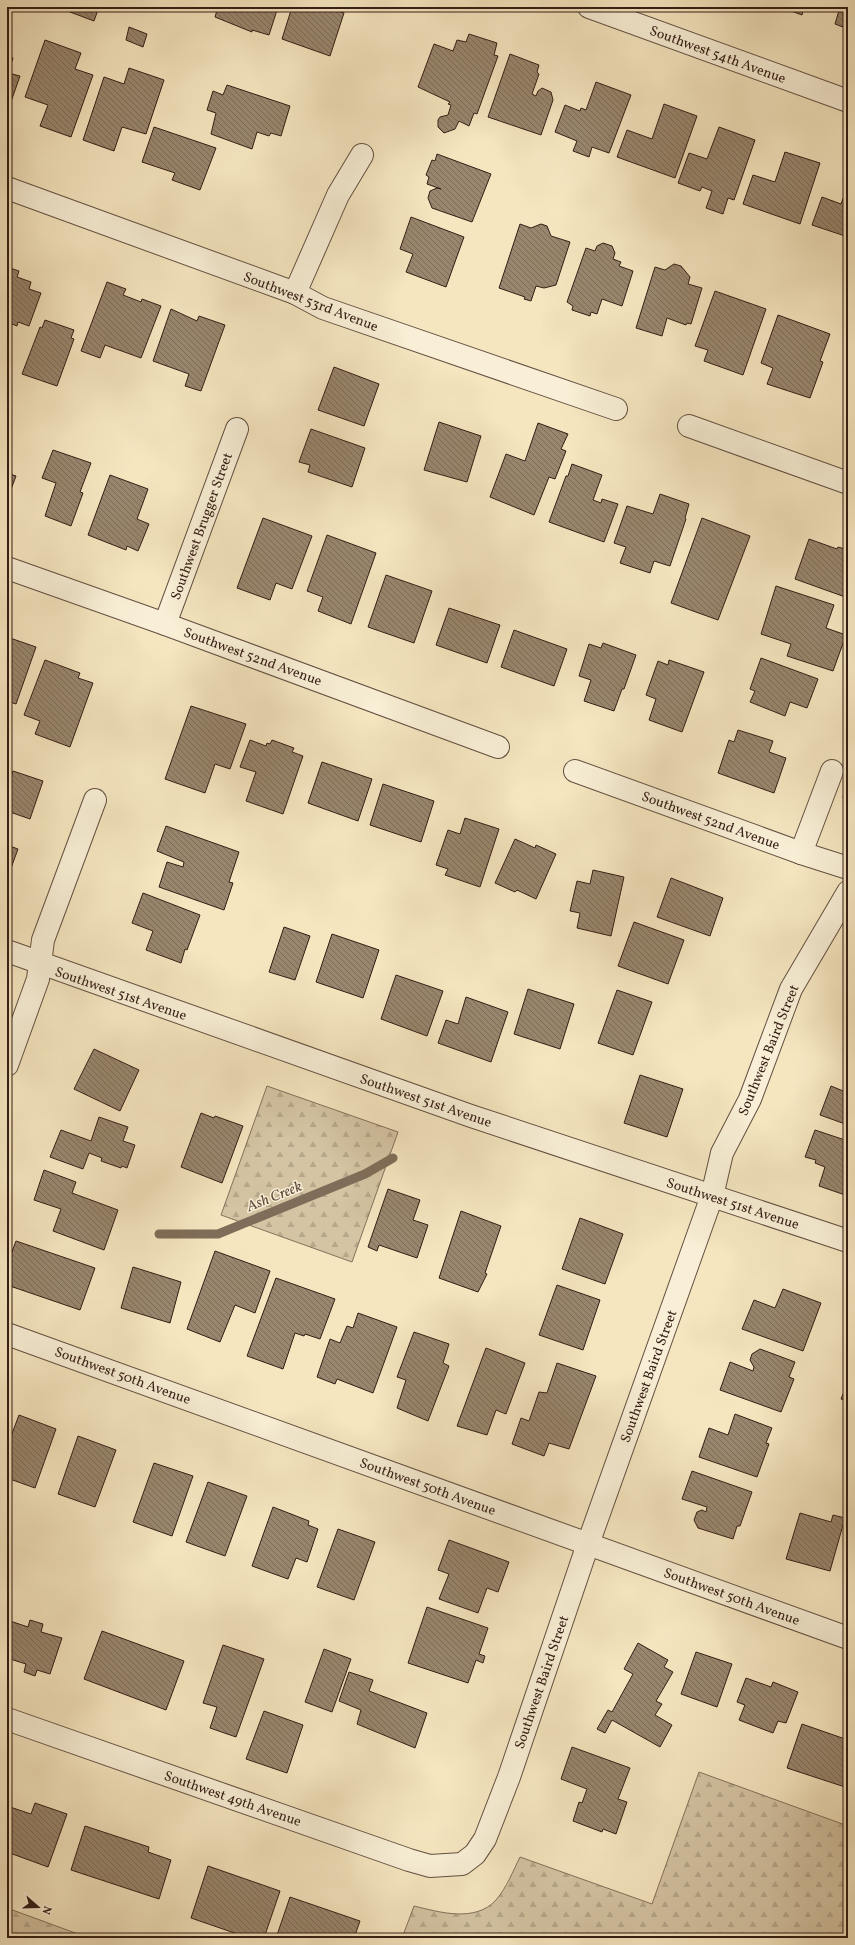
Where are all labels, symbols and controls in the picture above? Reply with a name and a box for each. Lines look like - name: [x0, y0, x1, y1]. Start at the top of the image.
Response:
- street label: Southwest 54th Avenue: [647, 22, 789, 89]
- street label: Southwest 53rd Avenue: [240, 268, 381, 337]
- street label: Southwest Brugger Street: [167, 450, 238, 603]
- street label: Southwest 52nd Avenue: [181, 624, 325, 691]
- street label: Southwest 52nd Avenue: [639, 788, 783, 855]
- street label: Southwest 51st Avenue: [52, 963, 189, 1026]
- street label: Southwest Baird Street: [734, 982, 804, 1119]
- street label: Southwest 51st Avenue: [357, 1070, 494, 1133]
- street label: Southwest 51st Avenue: [664, 1174, 802, 1235]
- water label: Ash Creek: [243, 1177, 305, 1218]
- street label: Southwest Baird Street: [617, 1307, 682, 1446]
- street label: Southwest 50th Avenue: [52, 1343, 194, 1410]
- street label: Southwest 50th Avenue: [357, 1454, 499, 1521]
- street label: Southwest 50th Avenue: [661, 1564, 803, 1631]
- street label: Southwest Baird Street: [511, 1613, 574, 1752]
- street label: Southwest 49th Avenue: [161, 1767, 304, 1832]
- north arrow: [18, 1887, 58, 1927]
- text: N: [38, 1904, 54, 1916]

